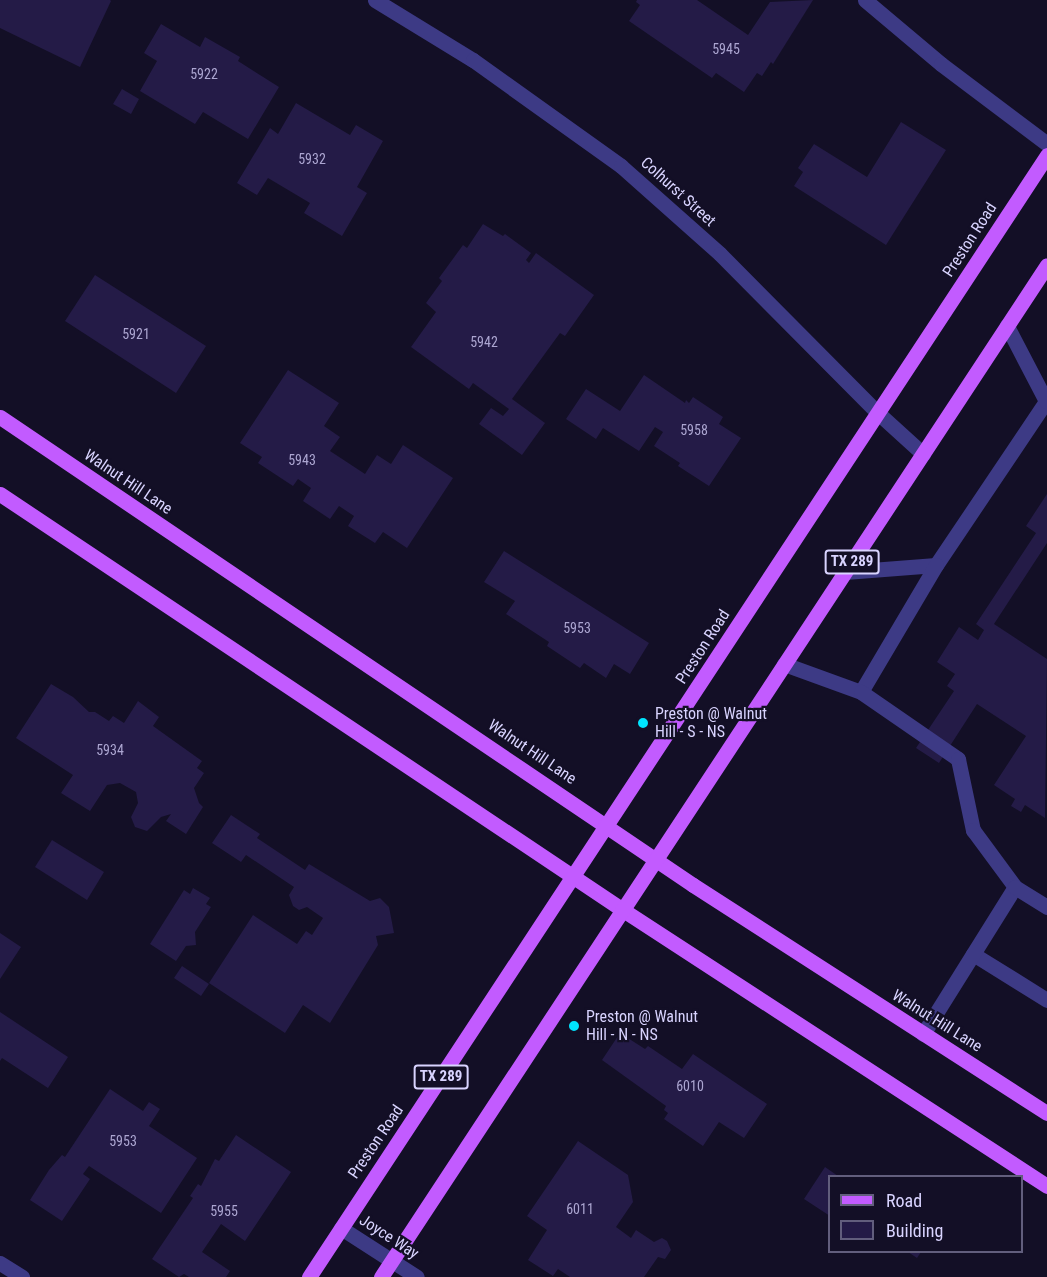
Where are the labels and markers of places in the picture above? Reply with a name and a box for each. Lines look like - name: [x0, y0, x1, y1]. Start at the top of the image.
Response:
- place label: Preston @ Walnut Hill - S - NS: [655, 704, 767, 742]
- marker: Preston @ Walnut Hill - S - NS: [636, 716, 650, 730]
- place label: Preston @ Walnut Hill - N - NS: [586, 1007, 698, 1045]
- marker: Preston @ Walnut Hill - N - NS: [567, 1019, 581, 1033]

